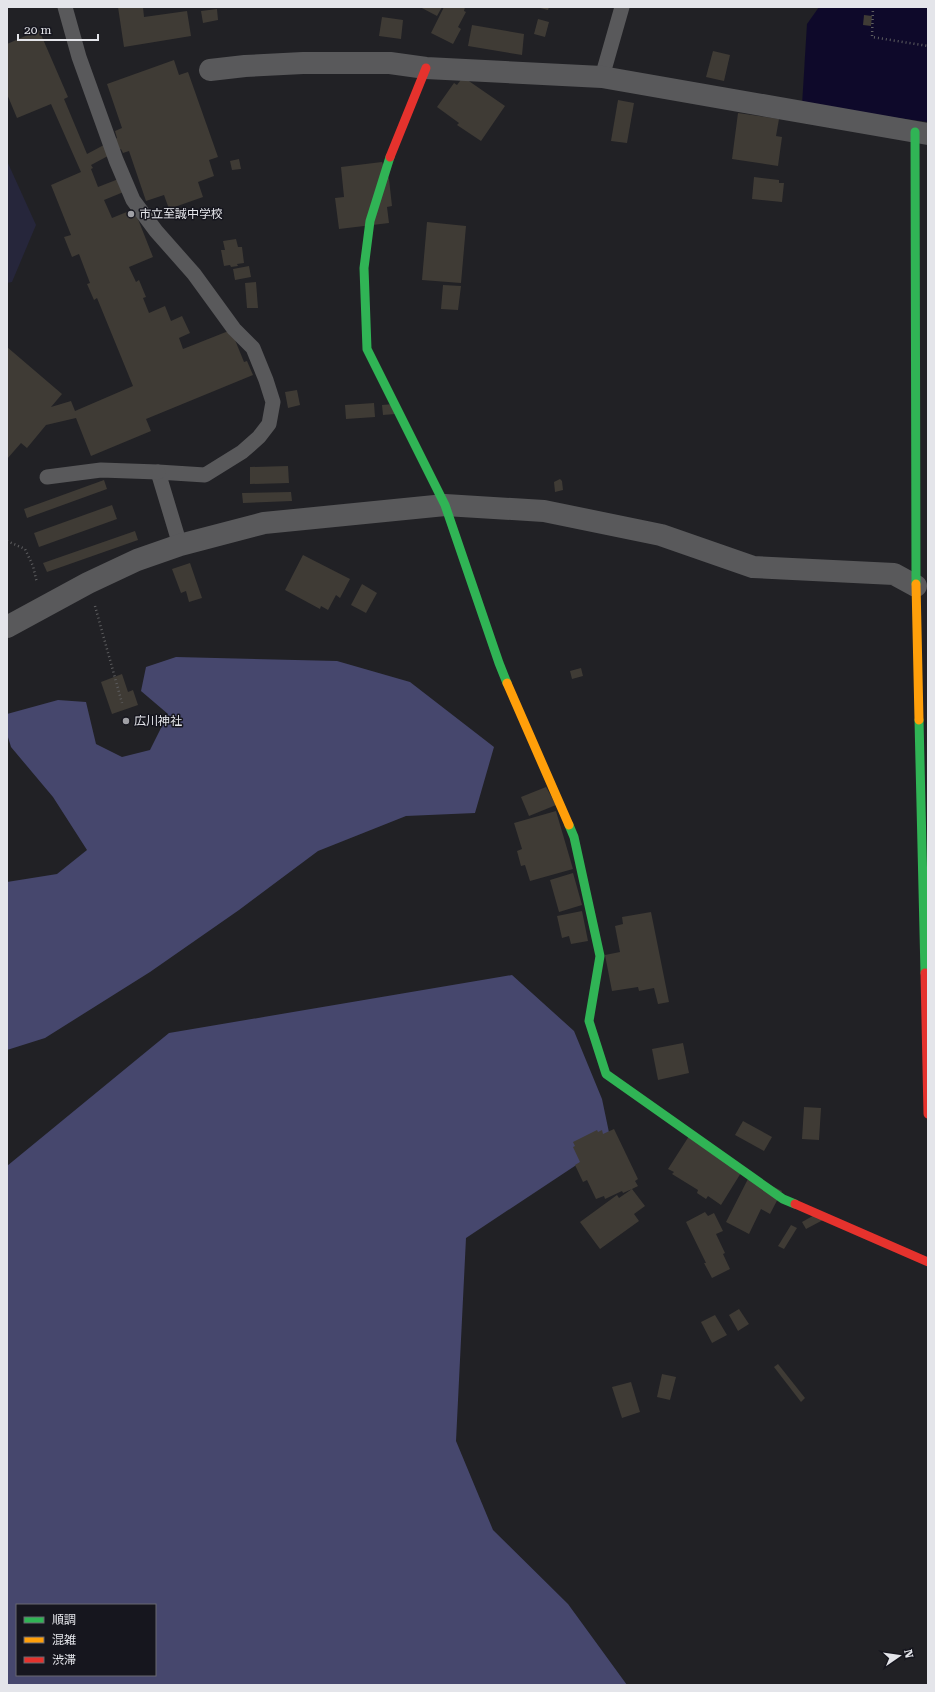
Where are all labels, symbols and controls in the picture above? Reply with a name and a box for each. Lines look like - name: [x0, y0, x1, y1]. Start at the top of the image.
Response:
- scale bar: [18, 16, 98, 42]
- text: 20 m: [24, 23, 51, 37]
- place label: 市立至誠中学校: [139, 207, 223, 221]
- marker: 市立至誠中学校: [126, 209, 136, 219]
- place label: 広川神社: [134, 714, 182, 728]
- marker: 広川神社: [121, 716, 131, 726]
- legend: [16, 1604, 156, 1676]
- text: 順調: [52, 1613, 76, 1627]
- text: 混雑: [52, 1633, 76, 1647]
- north arrow: [879, 1636, 919, 1676]
- text: N: [901, 1648, 916, 1660]
- text: 渋滞: [52, 1653, 76, 1667]

